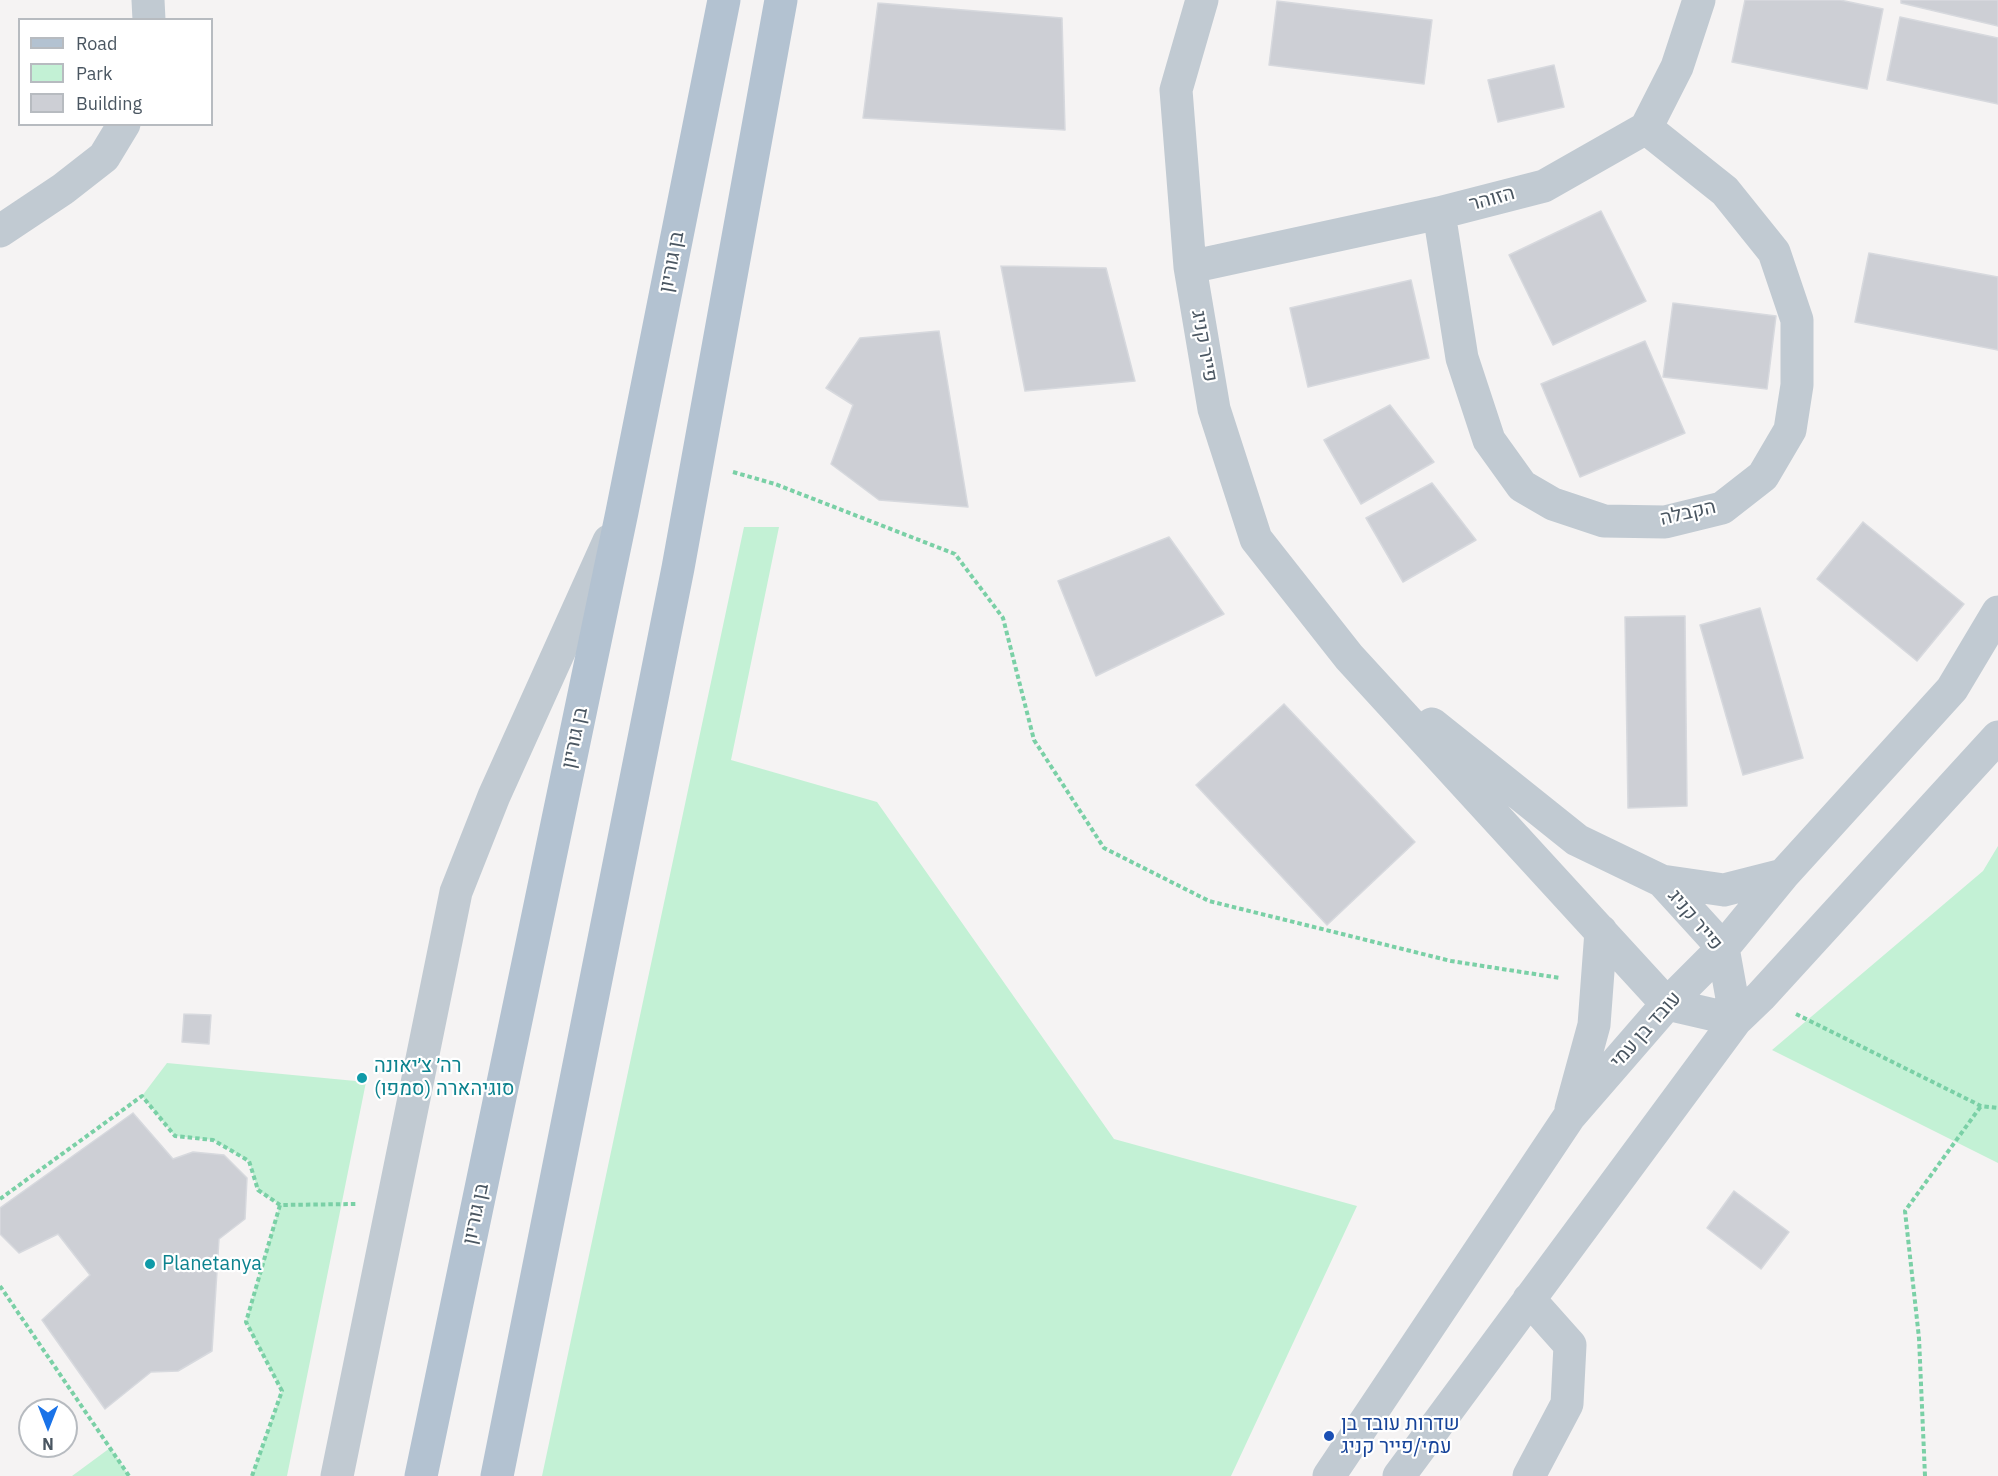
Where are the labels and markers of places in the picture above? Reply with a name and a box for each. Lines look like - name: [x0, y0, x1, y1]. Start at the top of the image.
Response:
- place label: רה׳ צ׳יאונה (סמפו) סוגיהארה: [374, 1054, 515, 1101]
- marker: רה׳ צ׳יאונה (סמפו) סוגיהארה: [355, 1071, 369, 1085]
- place label: Planetanya: [162, 1252, 262, 1276]
- marker: Planetanya: [143, 1257, 157, 1271]
- place label: שדרות עובד בן עמי/פייר קניג: [1341, 1412, 1460, 1459]
- marker: שדרות עובד בן עמי/פייר קניג: [1322, 1429, 1336, 1443]

